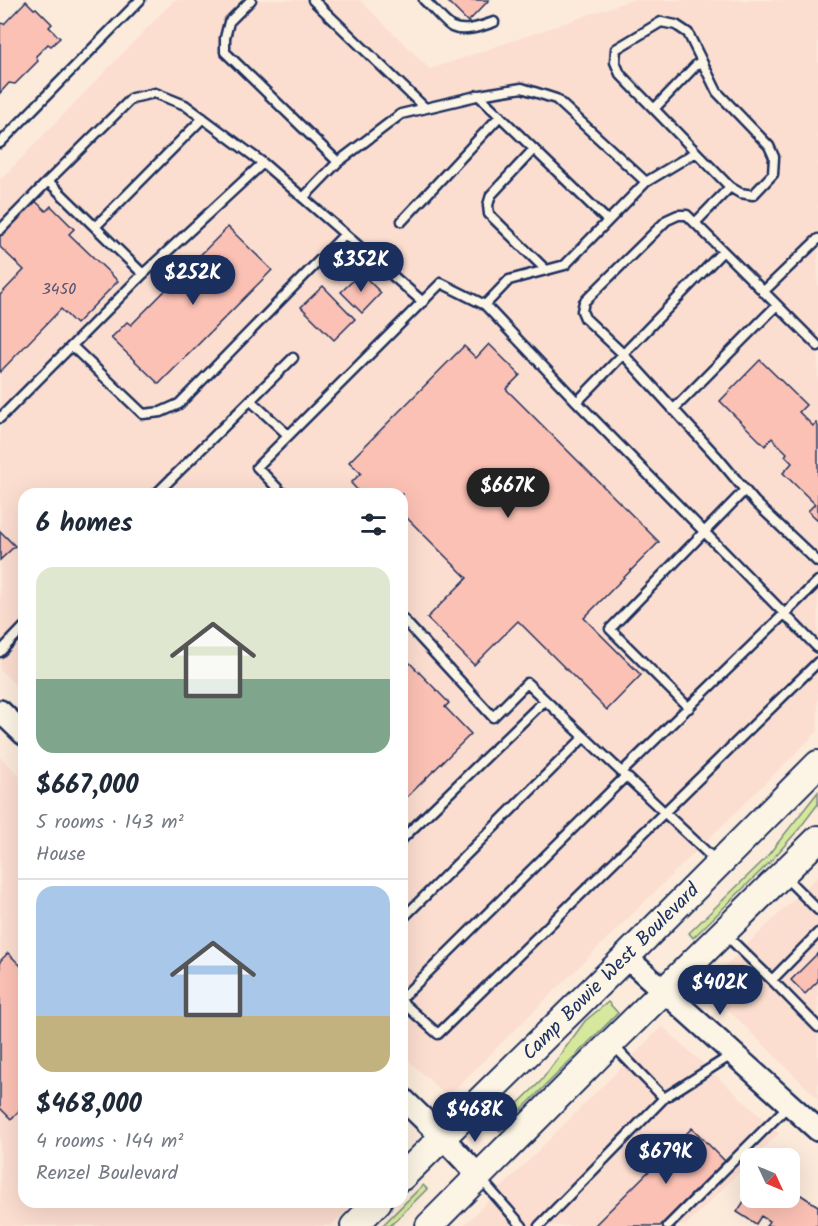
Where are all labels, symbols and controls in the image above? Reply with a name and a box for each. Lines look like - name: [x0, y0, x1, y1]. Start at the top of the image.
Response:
- pin: $352K: [319, 242, 403, 293]
- text: $352K: [333, 245, 389, 277]
- pin: $252K: [151, 255, 235, 306]
- text: $252K: [164, 258, 222, 290]
- house number: 3450: [42, 277, 76, 302]
- pin: $667K: [466, 468, 550, 519]
- text: $667K: [481, 471, 536, 503]
- text: 6 homes: [36, 503, 133, 545]
- icon: filters: [357, 508, 390, 541]
- icon: home: [159, 606, 267, 714]
- text: $667,000: [36, 765, 139, 807]
- text: 5 rooms · 143 m²: [36, 807, 184, 839]
- text: House: [36, 839, 86, 871]
- street label: Camp Bowie West Boulevard: [515, 875, 708, 1069]
- icon: home: [159, 925, 267, 1033]
- pin: $402K: [678, 965, 762, 1016]
- text: $402K: [692, 968, 748, 1000]
- text: $468,000: [36, 1084, 142, 1126]
- pin: $468K: [433, 1092, 517, 1143]
- text: $468K: [446, 1095, 504, 1127]
- text: 4 rooms · 144 m²: [36, 1126, 183, 1158]
- pin: $679K: [624, 1134, 708, 1185]
- text: $679K: [639, 1137, 693, 1169]
- north arrow: [740, 1148, 800, 1208]
- map controls: [740, 1148, 800, 1208]
- text: Renzel Boulevard: [36, 1158, 178, 1190]

